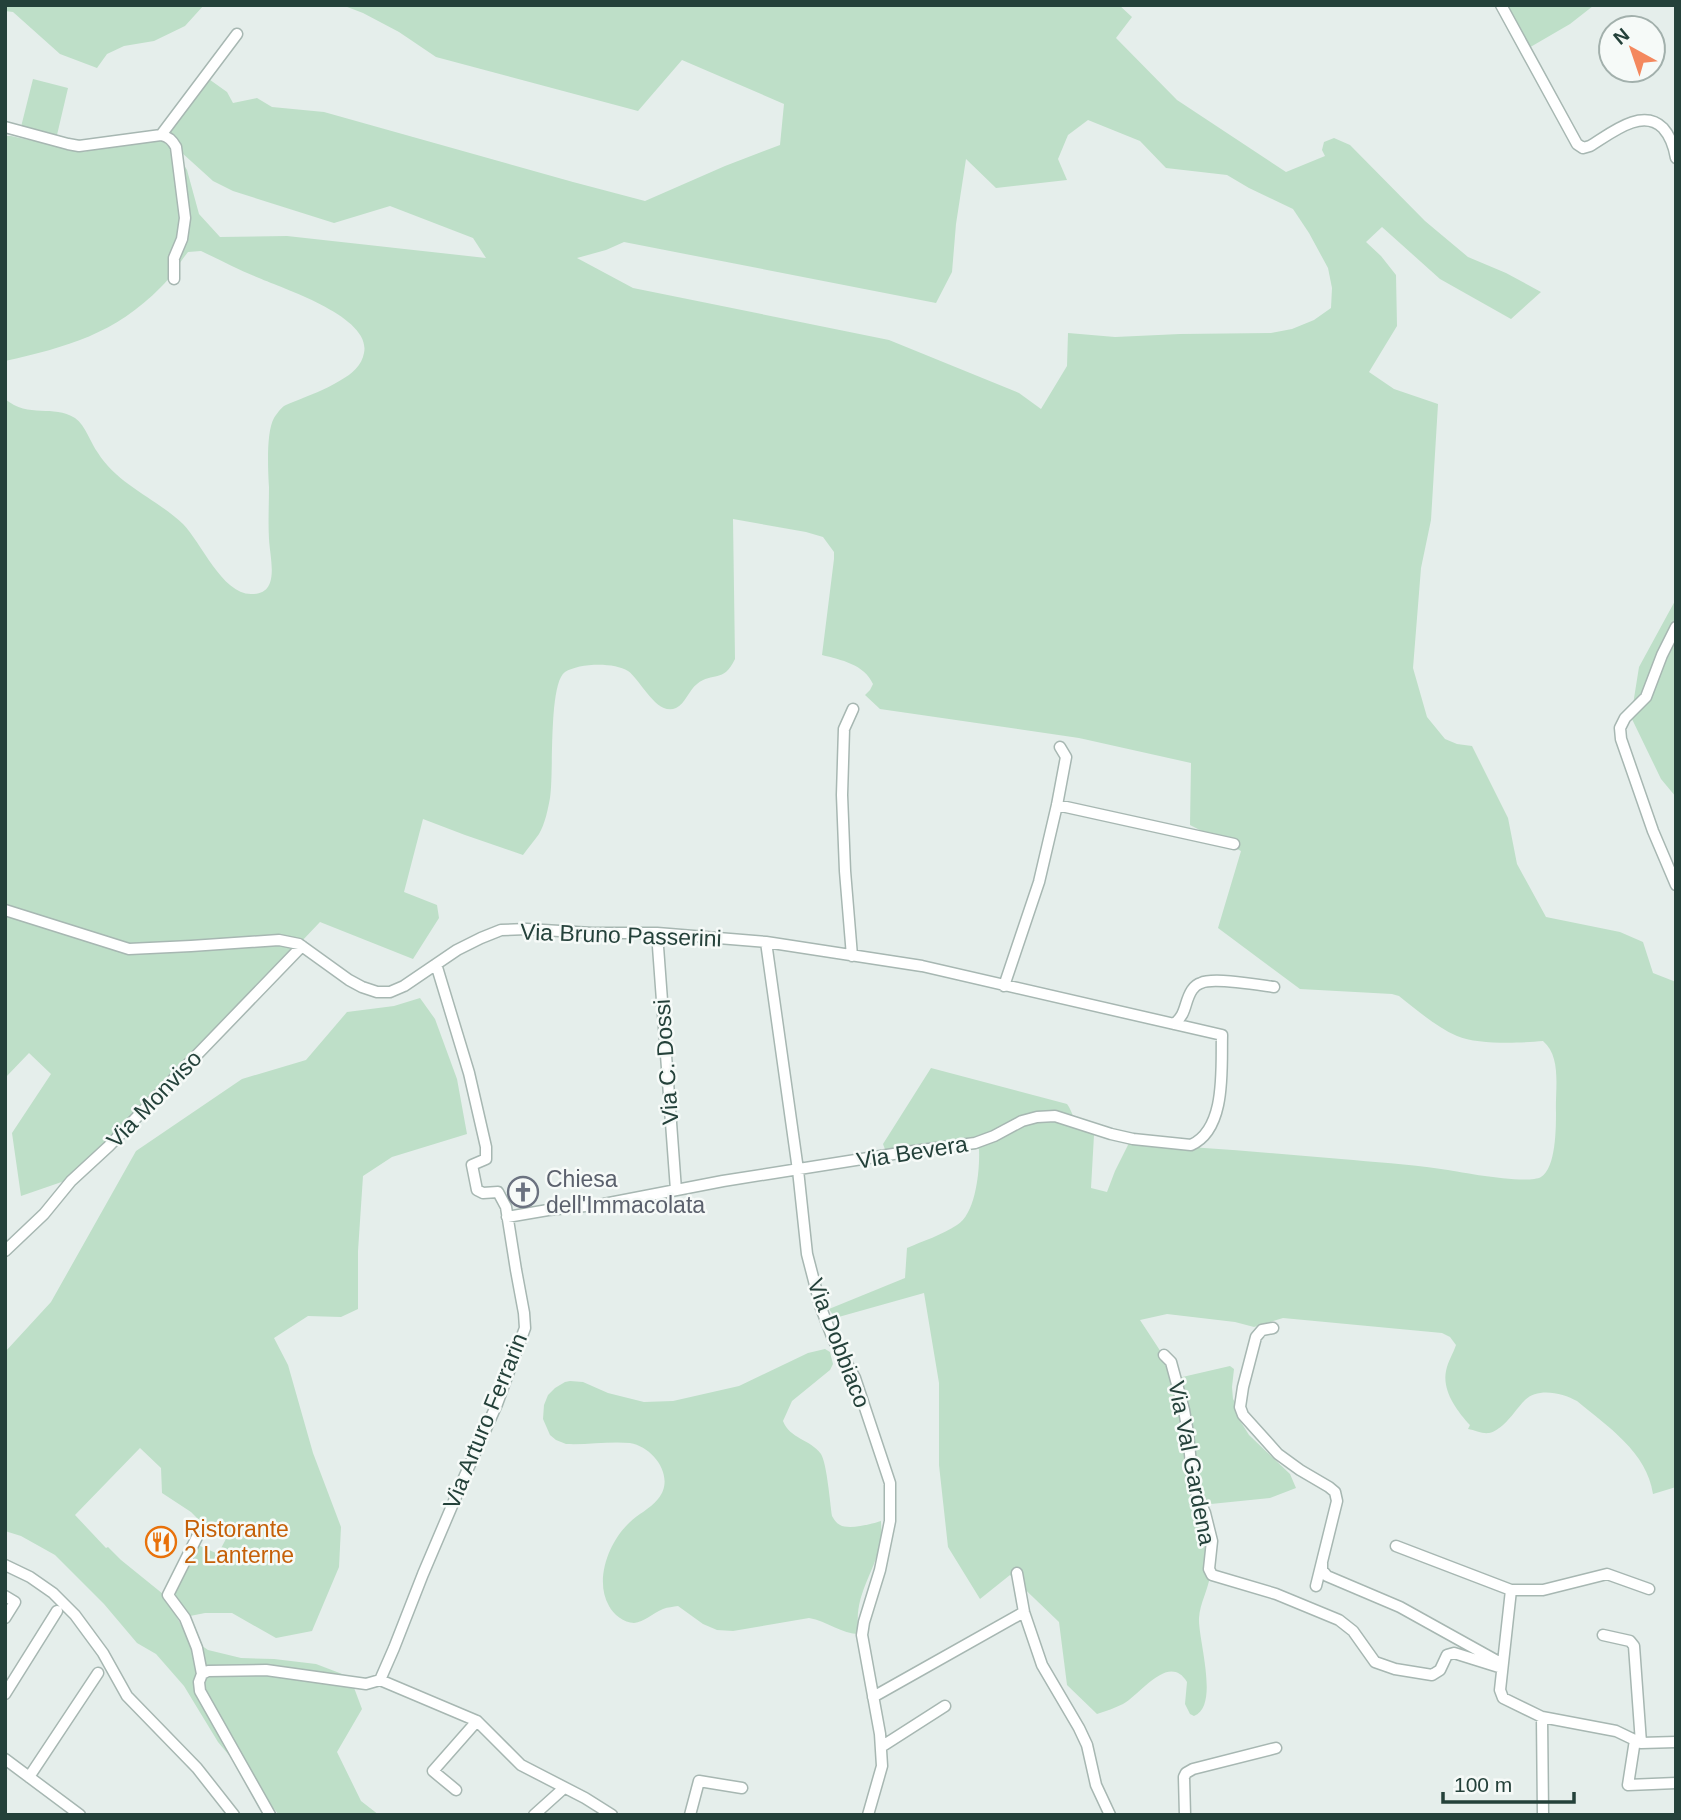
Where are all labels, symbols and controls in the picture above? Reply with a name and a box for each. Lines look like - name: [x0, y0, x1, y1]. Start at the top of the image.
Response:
- north arrow: [1597, 14, 1667, 84]
- text: N: [1609, 24, 1633, 49]
- street label: Via Bruno Passerini: [520, 918, 722, 952]
- street label: Via C. Dossi: [649, 998, 683, 1126]
- street label: Via Monviso: [101, 1045, 207, 1153]
- street label: Via Bevera: [855, 1130, 970, 1174]
- place label: Chiesa dell'Immacolata: [546, 1166, 705, 1218]
- church icon: Chiesa dell'Immacolata: [506, 1175, 540, 1209]
- street label: Via Dobbiaco: [802, 1275, 876, 1411]
- street label: Via Arturo Ferrarin: [438, 1329, 532, 1513]
- street label: Via Val Gardena: [1163, 1379, 1221, 1547]
- place label: Ristorante 2 Lanterne: [184, 1516, 294, 1568]
- restaurant icon: Ristorante 2 Lanterne: [144, 1525, 178, 1559]
- scale bar: [1443, 1760, 1574, 1804]
- text: 100 m: [1454, 1773, 1512, 1796]

